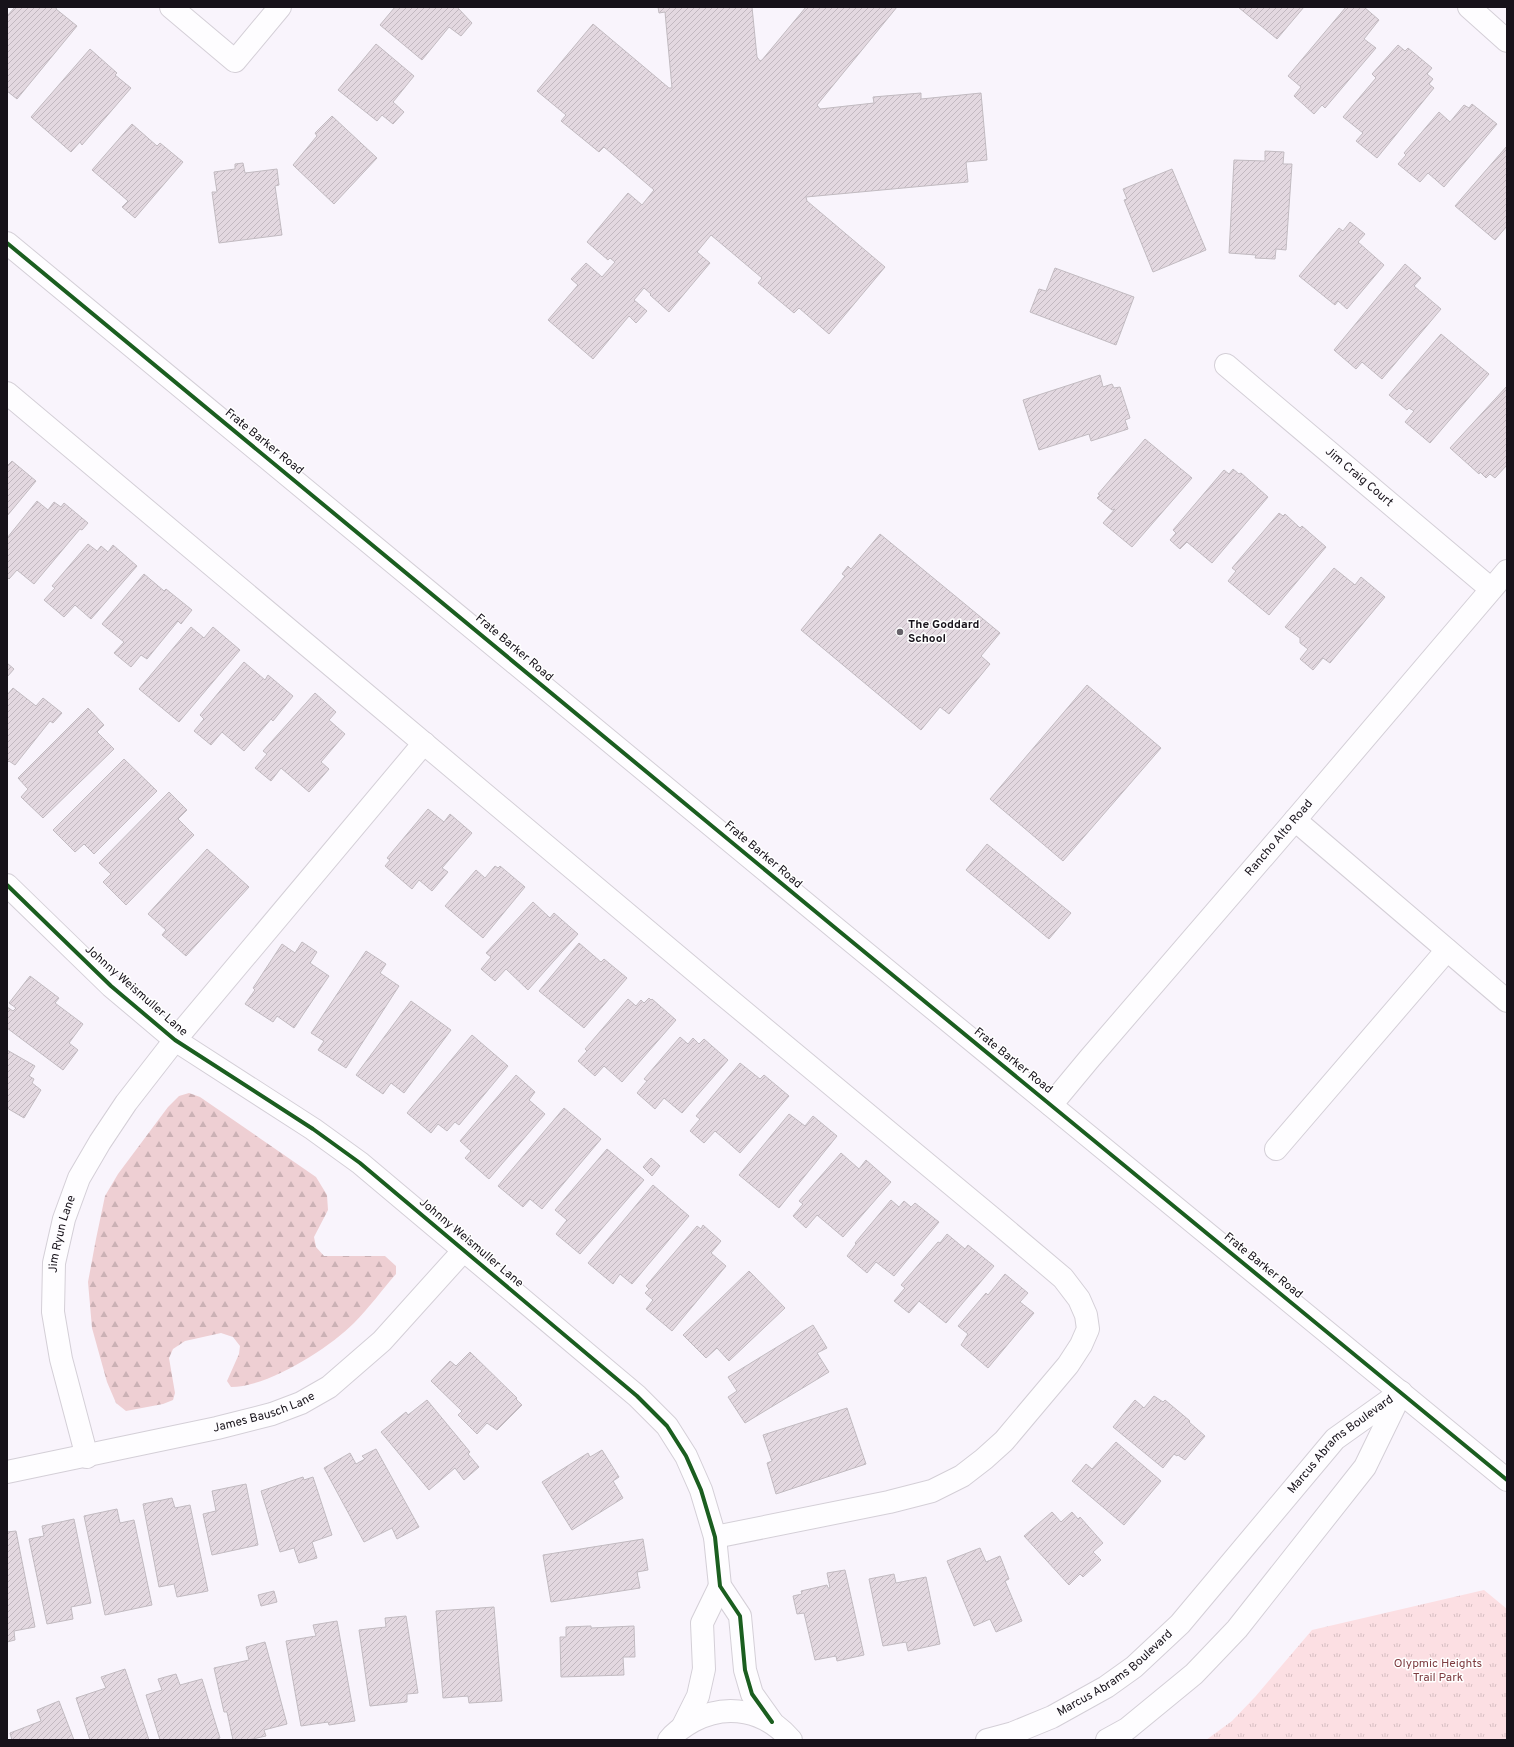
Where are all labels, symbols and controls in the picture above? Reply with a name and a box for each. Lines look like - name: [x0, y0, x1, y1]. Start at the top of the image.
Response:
- street label: Frate Barker Road: [221, 405, 307, 479]
- street label: Jim Craig Court: [1321, 444, 1396, 511]
- street label: Frate Barker Road: [472, 611, 556, 685]
- place label: The Goddard School: [908, 617, 979, 647]
- marker: The Goddard School: [895, 627, 905, 637]
- street label: Rancho Alto Road: [1242, 797, 1317, 880]
- street label: Frate Barker Road: [721, 818, 805, 892]
- street label: Johnny Weismuller Lane: [81, 942, 191, 1040]
- street label: Frate Barker Road: [970, 1024, 1056, 1098]
- street label: Jim Ryun Lane: [46, 1193, 80, 1273]
- street label: Johnny Weismuller Lane: [415, 1195, 527, 1291]
- street label: Frate Barker Road: [1220, 1229, 1306, 1303]
- street label: James Bausch Lane: [211, 1389, 318, 1437]
- street label: Marcus Abrams Boulevard: [1284, 1392, 1397, 1497]
- street label: Marcus Abrams Boulevard: [1054, 1627, 1176, 1721]
- park label: Olypmic Heights Trail Park: [1394, 1656, 1482, 1686]

